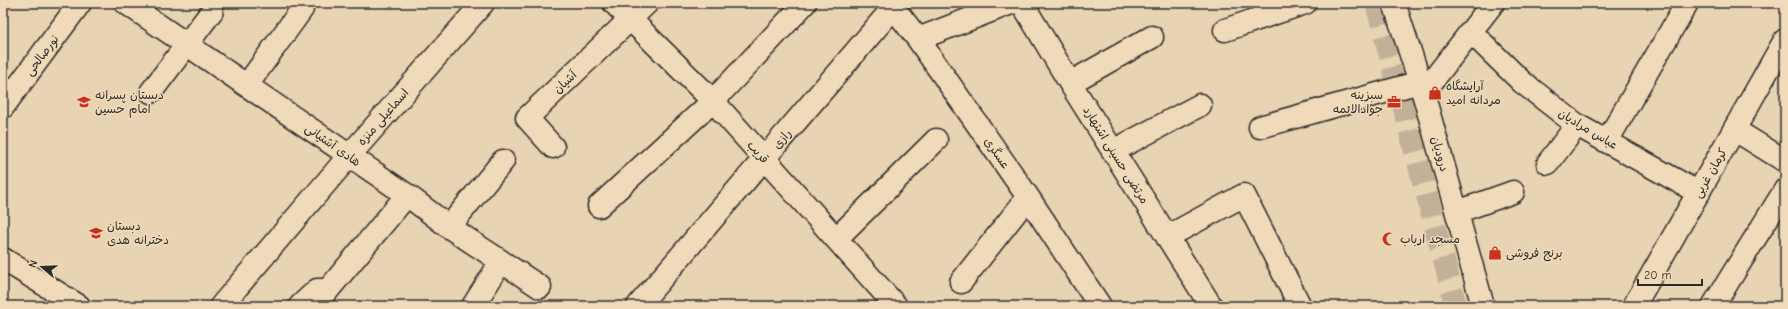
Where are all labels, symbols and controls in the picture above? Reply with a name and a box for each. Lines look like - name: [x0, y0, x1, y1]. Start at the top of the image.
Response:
- street label: نورصالحی: [22, 32, 63, 79]
- street label: آشیان: [550, 67, 580, 96]
- place label: آرایشگاه مردانه امید: [1446, 79, 1501, 107]
- shop icon: آرایشگاه مردانه امید: [1427, 85, 1443, 101]
- street label: اسماعیلی منزه: [354, 86, 412, 149]
- place label: دبستان پسرانه امام حسین: [95, 88, 164, 118]
- place label: سبزینه جوادالائمه: [1333, 88, 1383, 117]
- school or university icon: دبستان پسرانه امام حسین: [76, 94, 92, 110]
- office icon: سبزینه جوادالائمه: [1386, 94, 1402, 110]
- street label: مرتضی حسینی اشتهارد: [1079, 104, 1152, 207]
- street label: عباس مرادیان: [1555, 106, 1620, 153]
- street label: هادی آشتیانی: [302, 121, 364, 170]
- street label: رازی: [770, 126, 794, 152]
- street label: عسگری: [981, 135, 1013, 171]
- street label: درودیان: [1427, 135, 1452, 174]
- street label: قریب: [743, 138, 772, 167]
- street label: کرمان غربی: [1690, 146, 1731, 201]
- place label: دبستان دخترانه هدی: [107, 219, 169, 247]
- school or university icon: دبستان دخترانه هدی: [88, 225, 104, 241]
- mosque icon: مسجد ارباب: [1381, 231, 1397, 247]
- place label: مسجد ارباب: [1400, 232, 1460, 247]
- shop icon: برنج فروشی: [1487, 245, 1503, 261]
- place label: برنج فروشی: [1506, 246, 1563, 262]
- north arrow: [22, 247, 62, 287]
- text: N: [26, 258, 40, 269]
- scale bar: [1638, 261, 1702, 287]
- text: 20 m: [1644, 268, 1672, 282]

